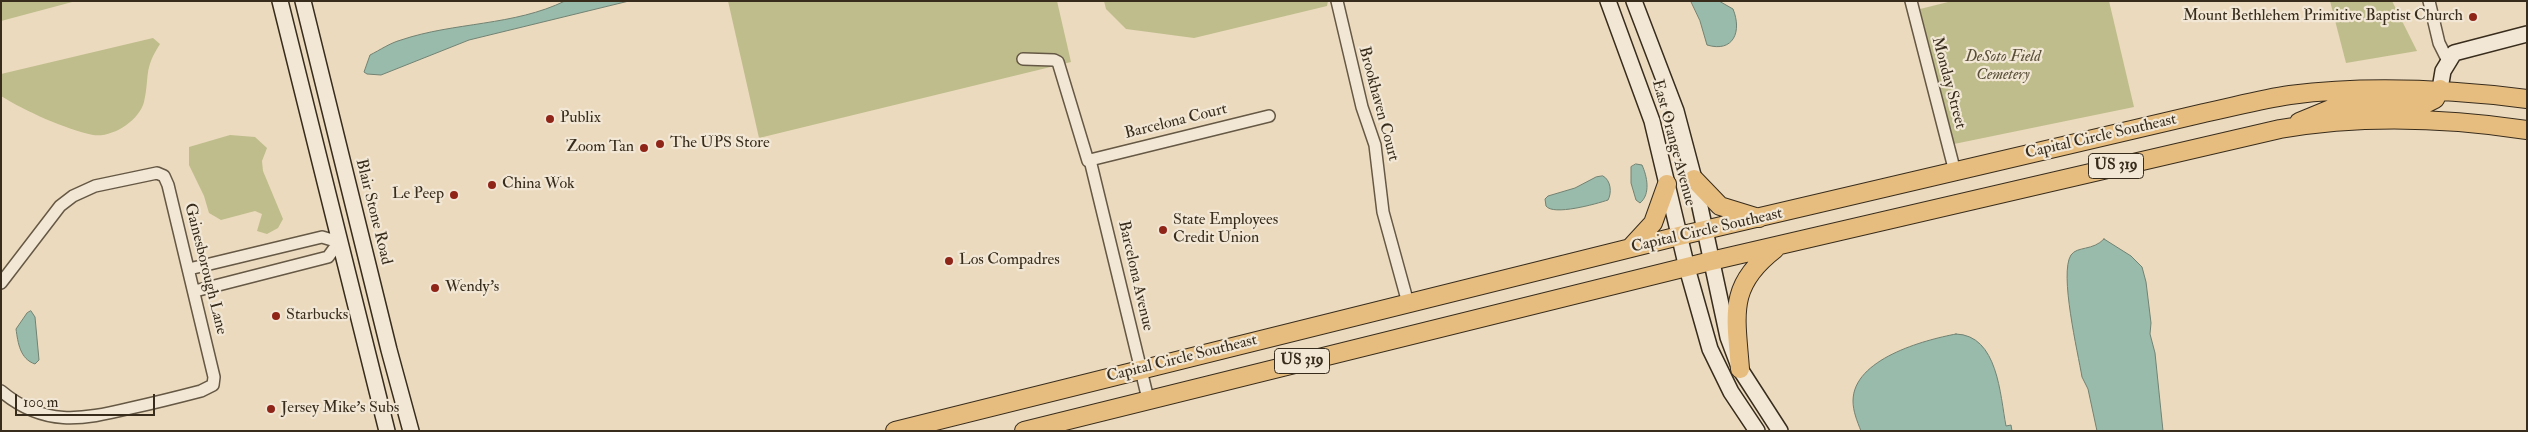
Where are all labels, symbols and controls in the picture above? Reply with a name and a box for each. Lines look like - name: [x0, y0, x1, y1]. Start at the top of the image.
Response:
- place label: Mount Bethlehem Primitive Baptist Church: [2183, 7, 2463, 27]
- marker: Mount Bethlehem Primitive Baptist Church: [2467, 11, 2479, 23]
- street label: Monday Street: [1927, 35, 1969, 131]
- street label: Brookhaven Court: [1353, 45, 1403, 163]
- park label: DeSoto Field Cemetery: [1965, 48, 2041, 86]
- street label: East Orange Avenue: [1647, 78, 1699, 208]
- street label: Barcelona Court: [1123, 100, 1229, 144]
- place label: Publix: [560, 109, 601, 129]
- street label: Capital Circle Southeast: [2024, 110, 2178, 164]
- marker: Publix: [544, 113, 556, 125]
- place label: The UPS Store: [670, 134, 770, 154]
- place label: Zoom Tan: [566, 138, 634, 158]
- marker: The UPS Store: [654, 138, 666, 150]
- marker: Zoom Tan: [638, 142, 650, 154]
- road number: US 319: [2088, 154, 2144, 178]
- street label: Blair Stone Road: [351, 157, 395, 267]
- place label: China Wok: [502, 175, 575, 195]
- marker: China Wok: [486, 179, 498, 191]
- place label: Le Peep: [392, 185, 444, 205]
- marker: Le Peep: [448, 189, 460, 201]
- street label: Gainesborough Lane: [179, 201, 231, 337]
- street label: Capital Circle Southeast: [1630, 204, 1784, 258]
- place label: State Employees Credit Union: [1173, 211, 1278, 249]
- street label: Barcelona Avenue: [1113, 219, 1157, 333]
- marker: State Employees Credit Union: [1157, 224, 1169, 236]
- place label: Los Compadres: [959, 251, 1060, 271]
- marker: Los Compadres: [943, 255, 955, 267]
- place label: Wendy's: [445, 278, 499, 298]
- marker: Wendy's: [429, 282, 441, 294]
- place label: Starbucks: [286, 306, 348, 326]
- marker: Starbucks: [270, 310, 282, 322]
- street label: Capital Circle Southeast: [1105, 331, 1259, 387]
- road number: US 319: [1274, 348, 1330, 374]
- scale bar: [18, 384, 158, 416]
- text: 100 m: [23, 393, 58, 412]
- place label: Jersey Mike's Subs: [281, 399, 399, 419]
- marker: Jersey Mike's Subs: [265, 403, 277, 415]

